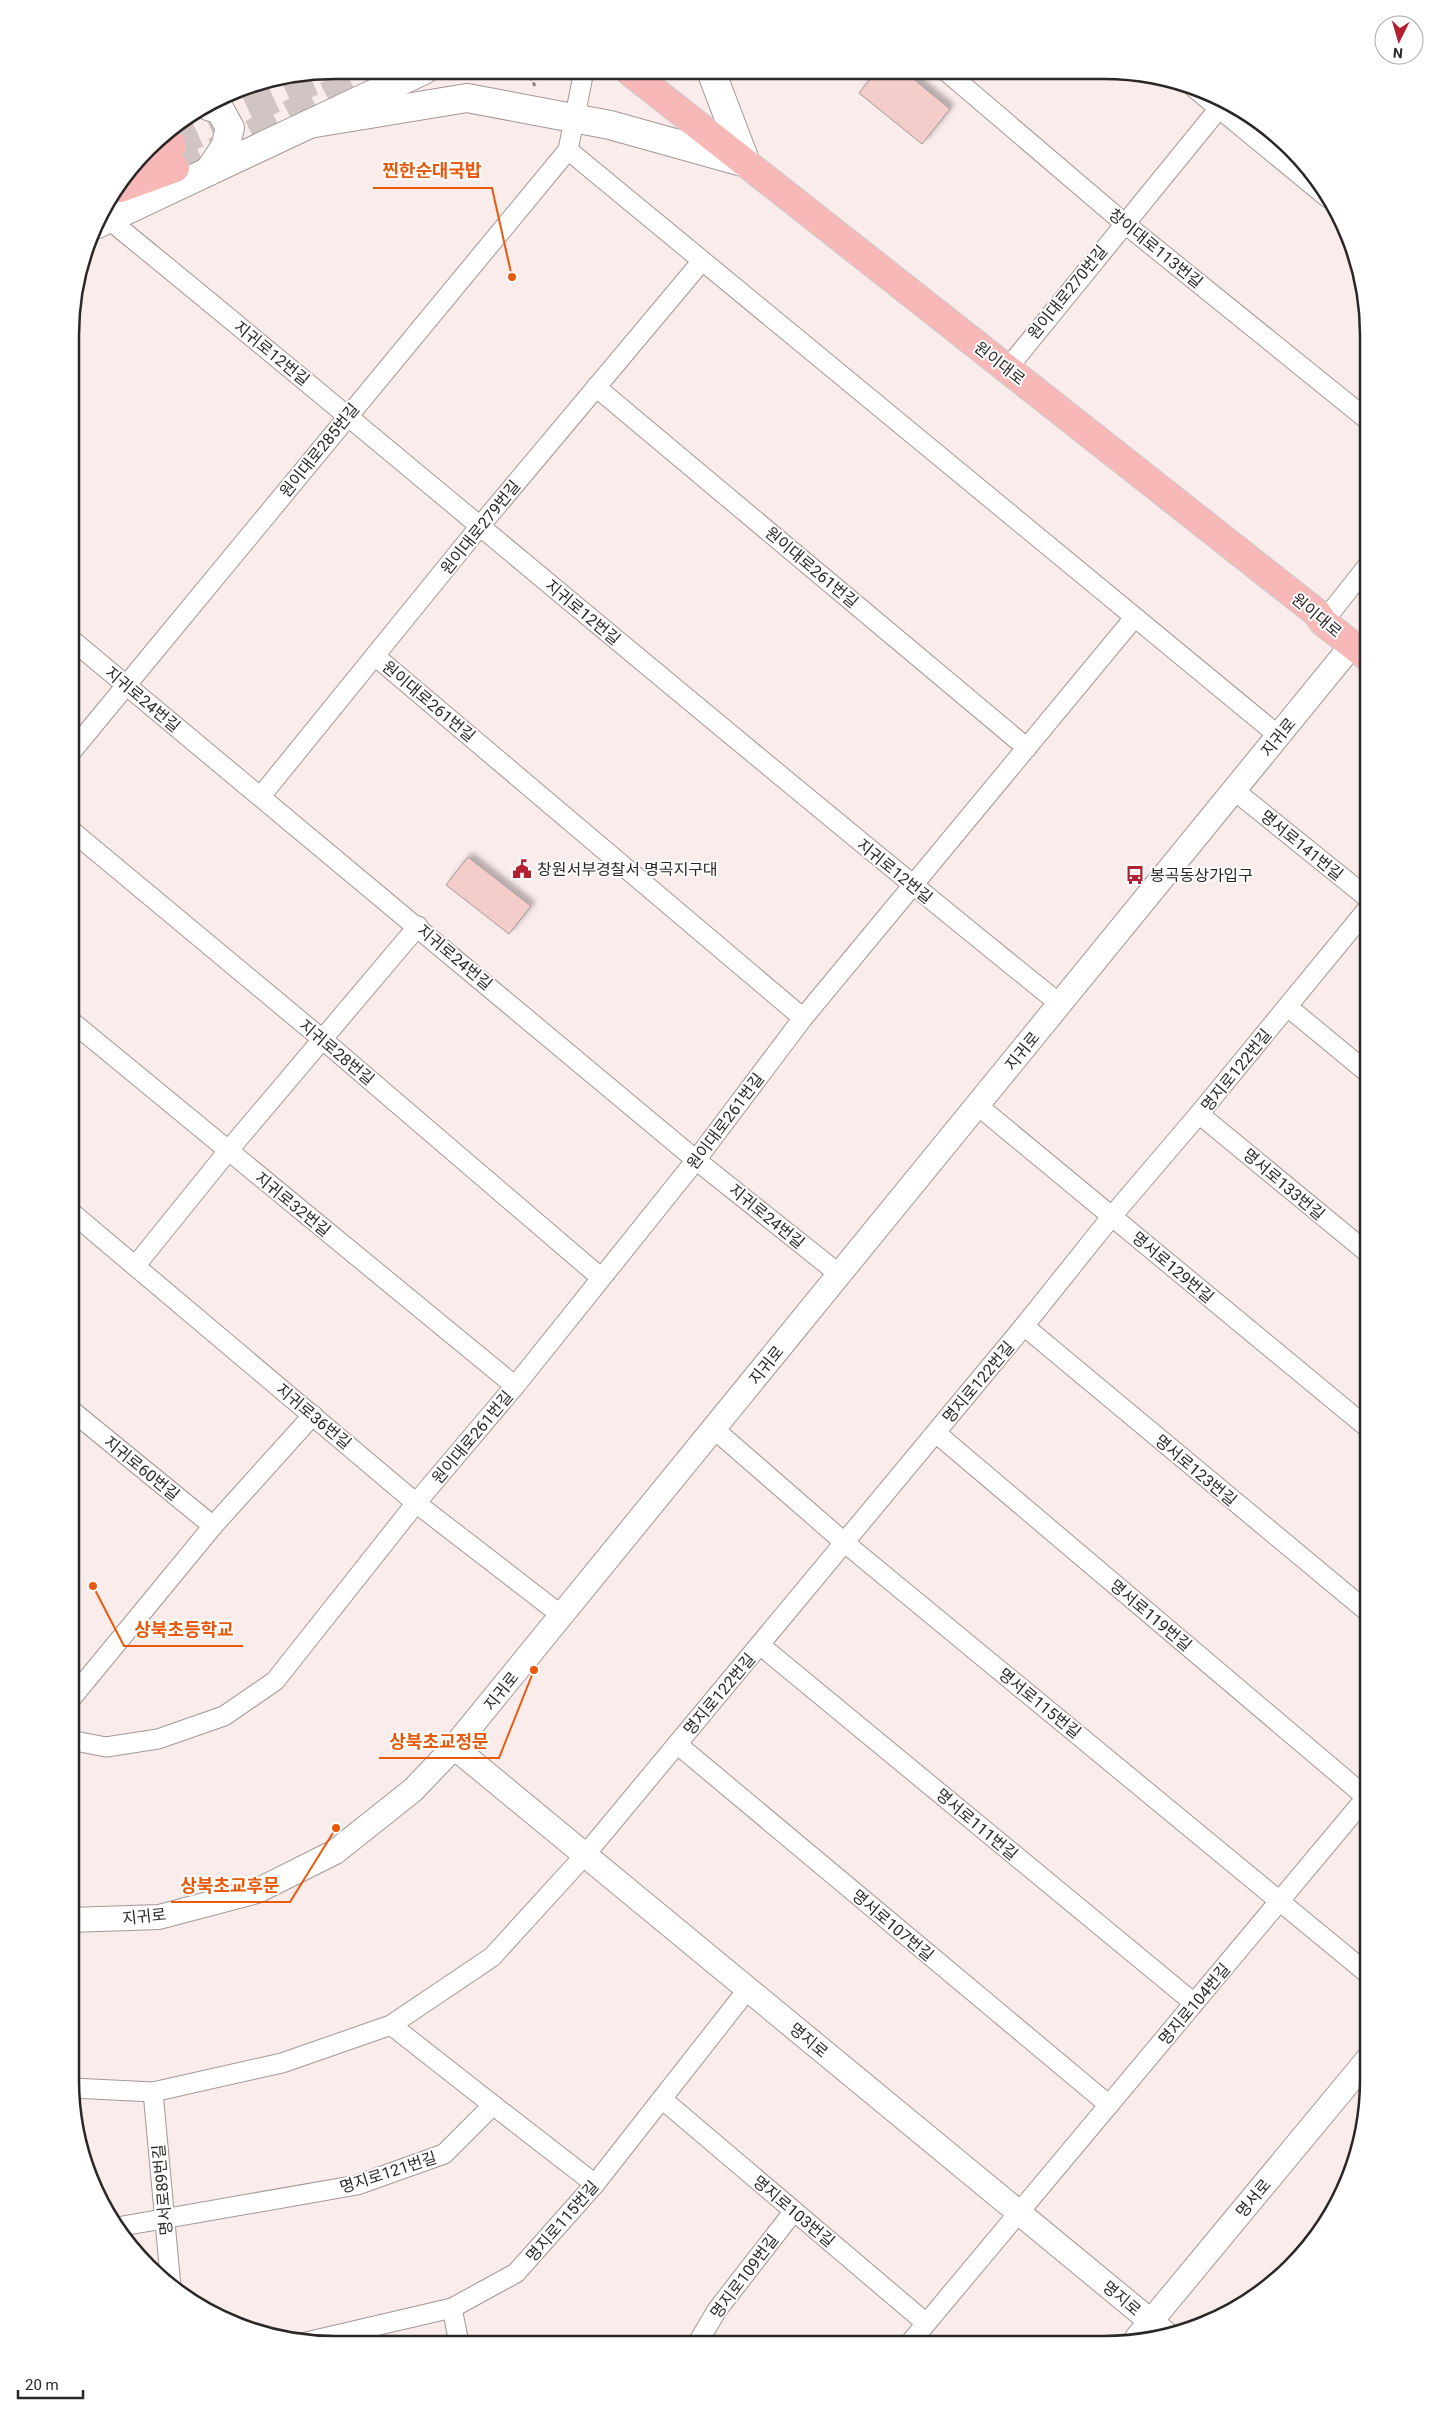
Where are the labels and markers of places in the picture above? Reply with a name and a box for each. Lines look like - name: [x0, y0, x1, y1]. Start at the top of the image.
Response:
- callout: 찐한순대국밥: [373, 155, 492, 188]
- public building icon: 창원서부경찰서 명곡지구대: [511, 858, 533, 880]
- place label: 창원서부경찰서 명곡지구대: [537, 860, 718, 879]
- bus stop icon: 봉곡동상가입구: [1124, 864, 1146, 886]
- place label: 봉곡동상가입구: [1150, 866, 1253, 885]
- callout: 상북초등학교: [124, 1613, 243, 1646]
- callout: 상북초교정문: [379, 1725, 499, 1758]
- callout: 상북초교후문: [171, 1869, 290, 1902]

